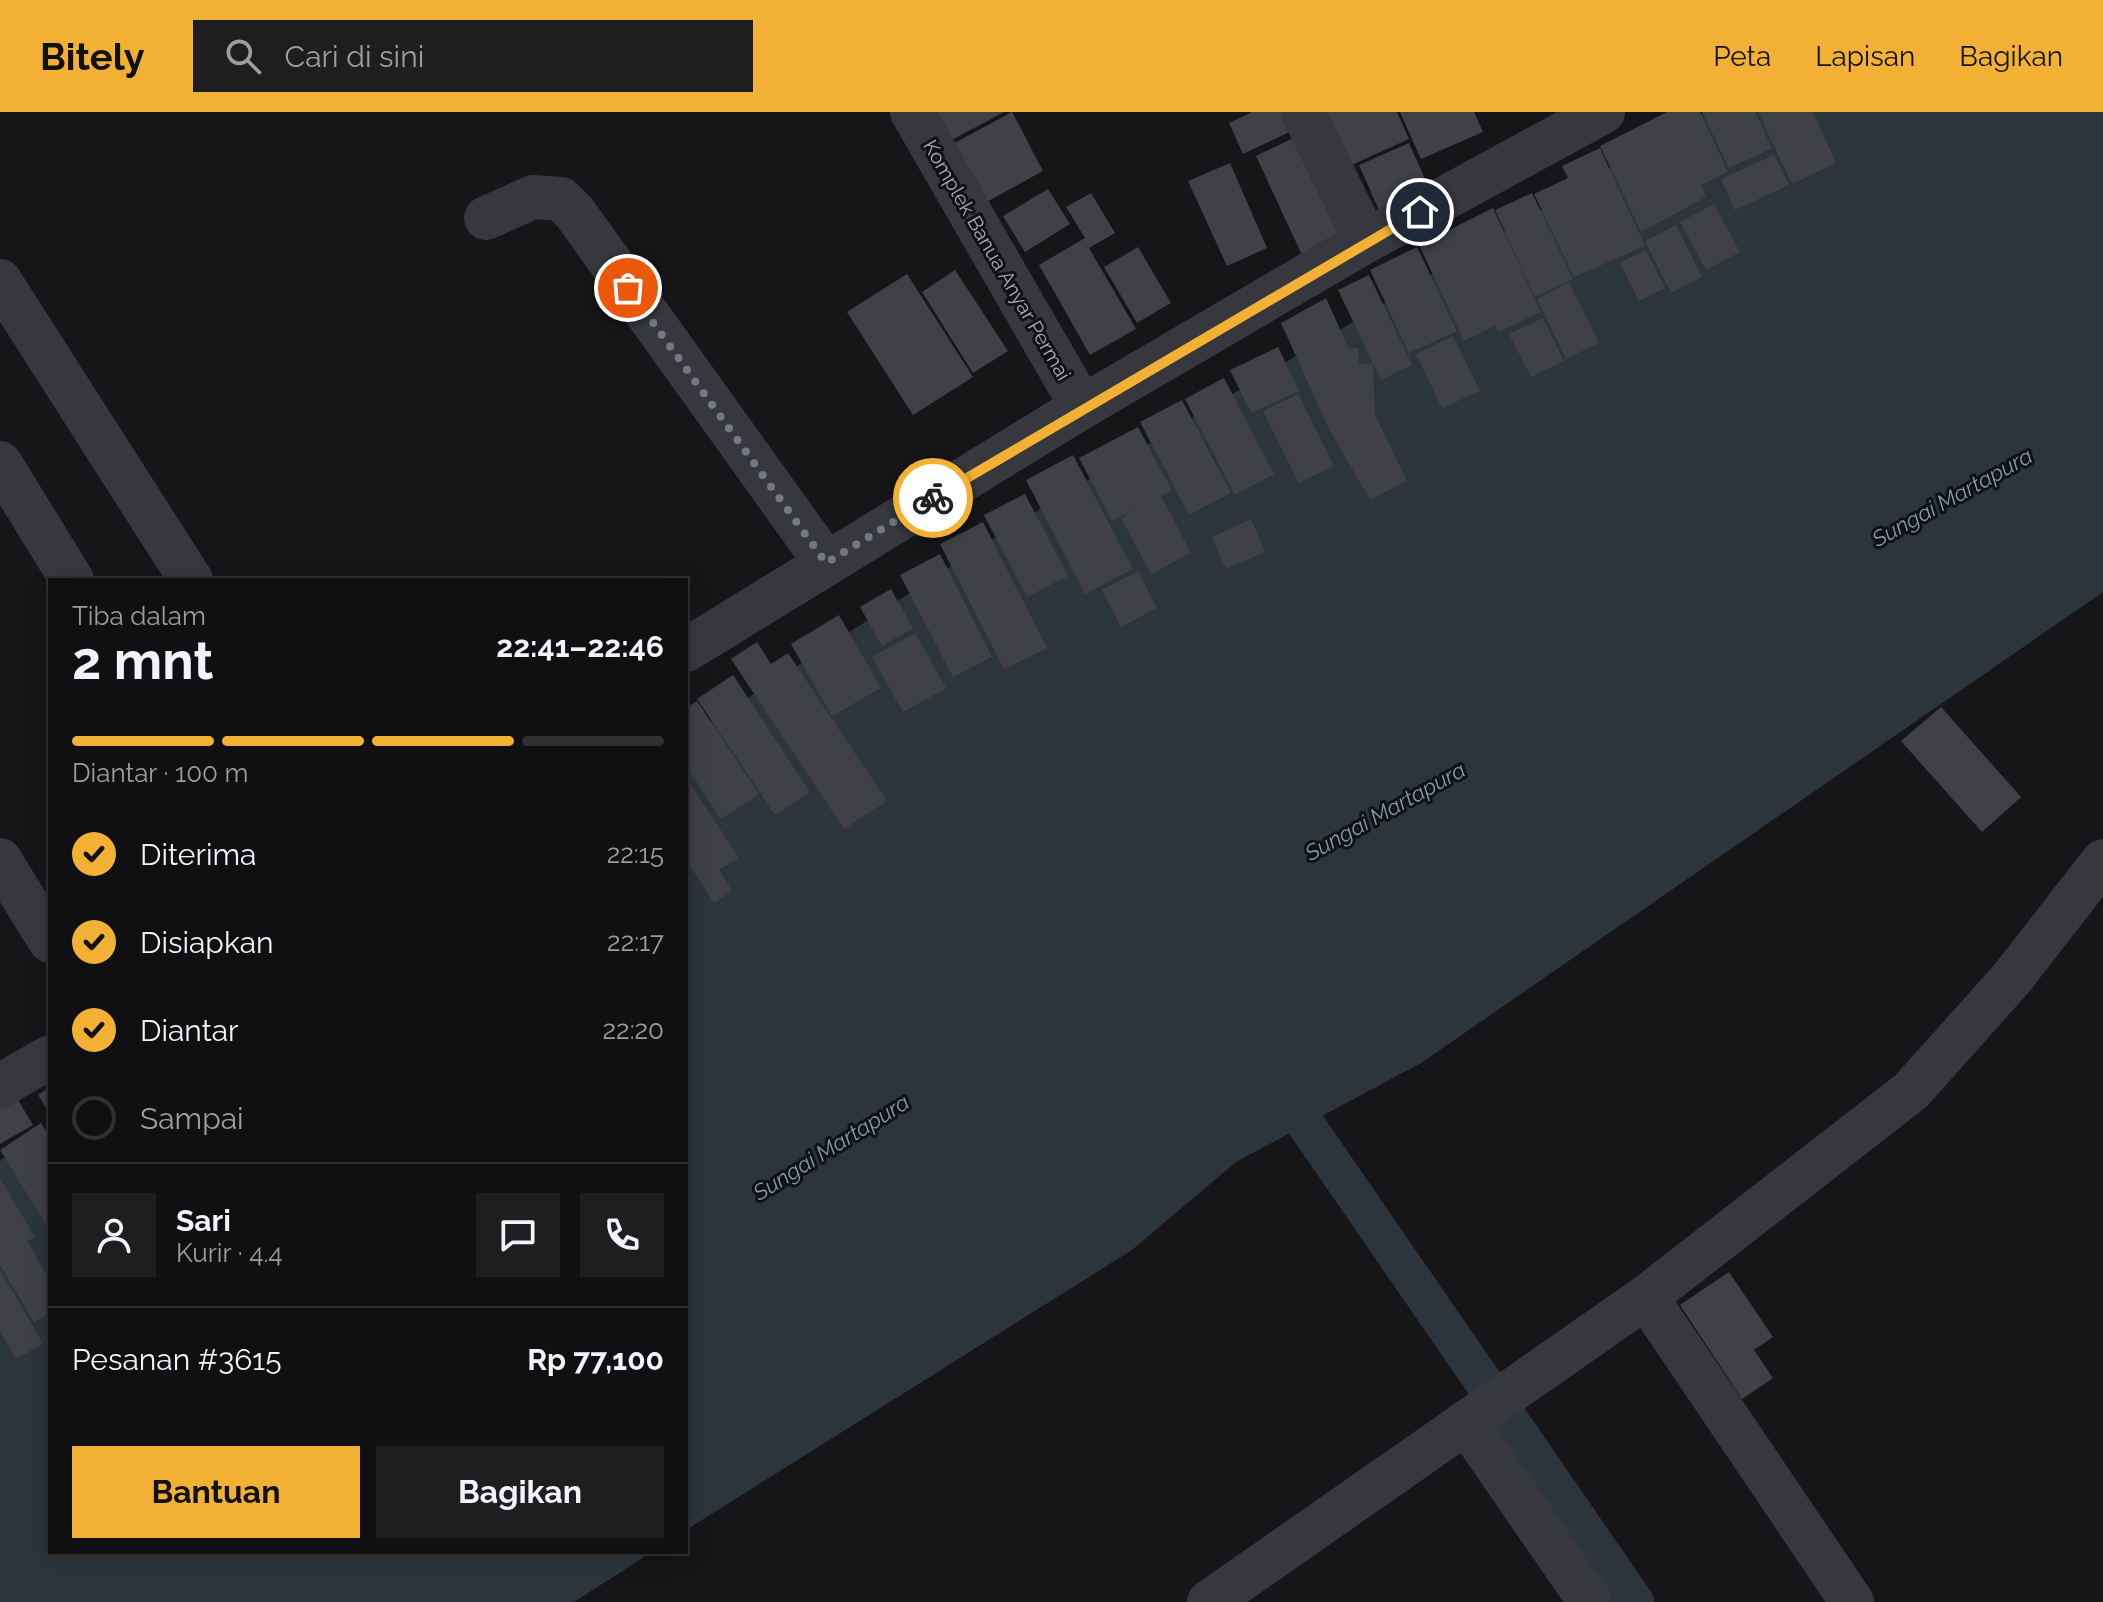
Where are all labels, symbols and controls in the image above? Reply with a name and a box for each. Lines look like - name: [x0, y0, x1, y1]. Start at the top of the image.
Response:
- search box: [193, 20, 753, 92]
- text: Bitely: [40, 34, 145, 79]
- icon: search: [221, 34, 265, 78]
- text: Cari di sini: [285, 39, 424, 74]
- text: Peta: [1713, 40, 1771, 73]
- text: Lapisan: [1815, 40, 1915, 73]
- text: Bagikan: [1959, 40, 2063, 73]
- street label: Komplek Banua Anyar Permai: [918, 136, 1076, 384]
- pin: [1386, 178, 1454, 246]
- icon: home: [1398, 190, 1442, 234]
- pin: [594, 254, 662, 322]
- icon: bag: [606, 266, 650, 310]
- water label: Sungai Martapura: [1867, 442, 2037, 552]
- courier: [893, 458, 973, 538]
- icon: bike: [911, 476, 955, 520]
- text: Tiba dalam: [72, 601, 206, 631]
- text: 22:41–22:46: [496, 629, 664, 664]
- text: 2 mnt: [72, 630, 213, 691]
- water label: Sungai Martapura: [1300, 756, 1470, 866]
- text: Diantar · 100 m: [72, 758, 249, 788]
- icon: check: [72, 832, 116, 876]
- text: Diterima: [140, 837, 256, 872]
- text: 22:15: [607, 839, 664, 869]
- icon: check: [72, 920, 116, 964]
- text: Disiapkan: [140, 925, 274, 960]
- text: 22:17: [607, 927, 664, 957]
- icon: check: [72, 1008, 116, 1052]
- text: Diantar: [140, 1013, 239, 1048]
- text: 22:20: [603, 1015, 664, 1045]
- water label: Sungai Martapura: [747, 1089, 914, 1206]
- text: Sampai: [140, 1101, 244, 1136]
- button: person: [72, 1193, 156, 1277]
- button: chat: [476, 1193, 560, 1277]
- button: phone: [580, 1193, 664, 1277]
- text: Sari: [176, 1203, 231, 1238]
- text: Kurir · 4.4: [176, 1238, 283, 1268]
- text: Pesanan #3615: [72, 1342, 282, 1377]
- text: Rp 77,100: [527, 1342, 664, 1377]
- button: Bantuan: [72, 1446, 360, 1538]
- button: Bagikan: [376, 1446, 664, 1538]

